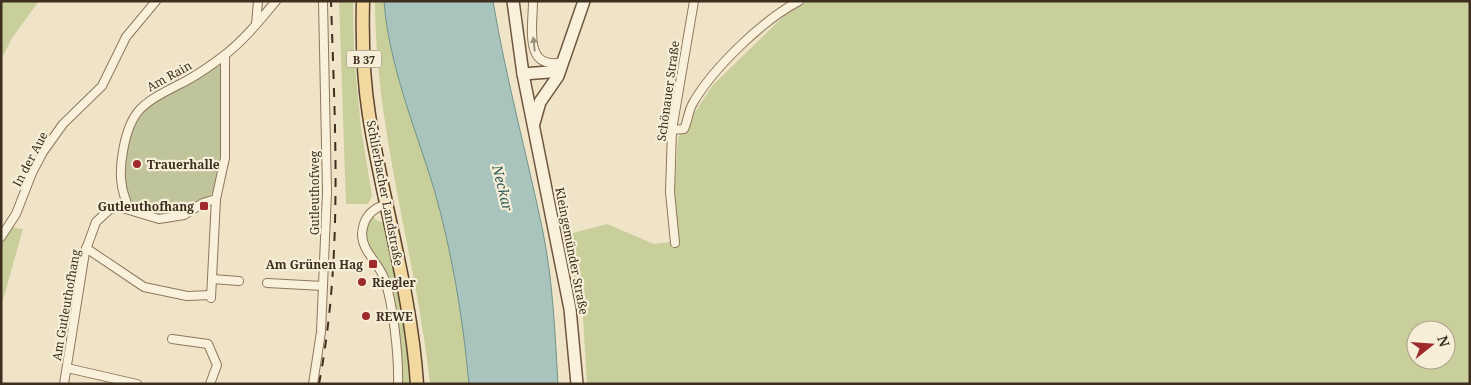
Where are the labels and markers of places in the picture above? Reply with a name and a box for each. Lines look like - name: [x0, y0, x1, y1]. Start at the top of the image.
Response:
- place label: Trauerhalle: [147, 156, 220, 173]
- marker: Trauerhalle: [131, 158, 143, 170]
- place label: Gutleuthofhang: [98, 198, 194, 215]
- marker: Gutleuthofhang: [198, 200, 210, 212]
- place label: Am Grünen Hag: [266, 256, 363, 273]
- marker: Am Grünen Hag: [367, 258, 379, 270]
- place label: Riegler: [372, 274, 416, 291]
- marker: Riegler: [356, 276, 368, 288]
- place label: REWE: [376, 308, 413, 325]
- marker: REWE: [360, 310, 372, 322]

